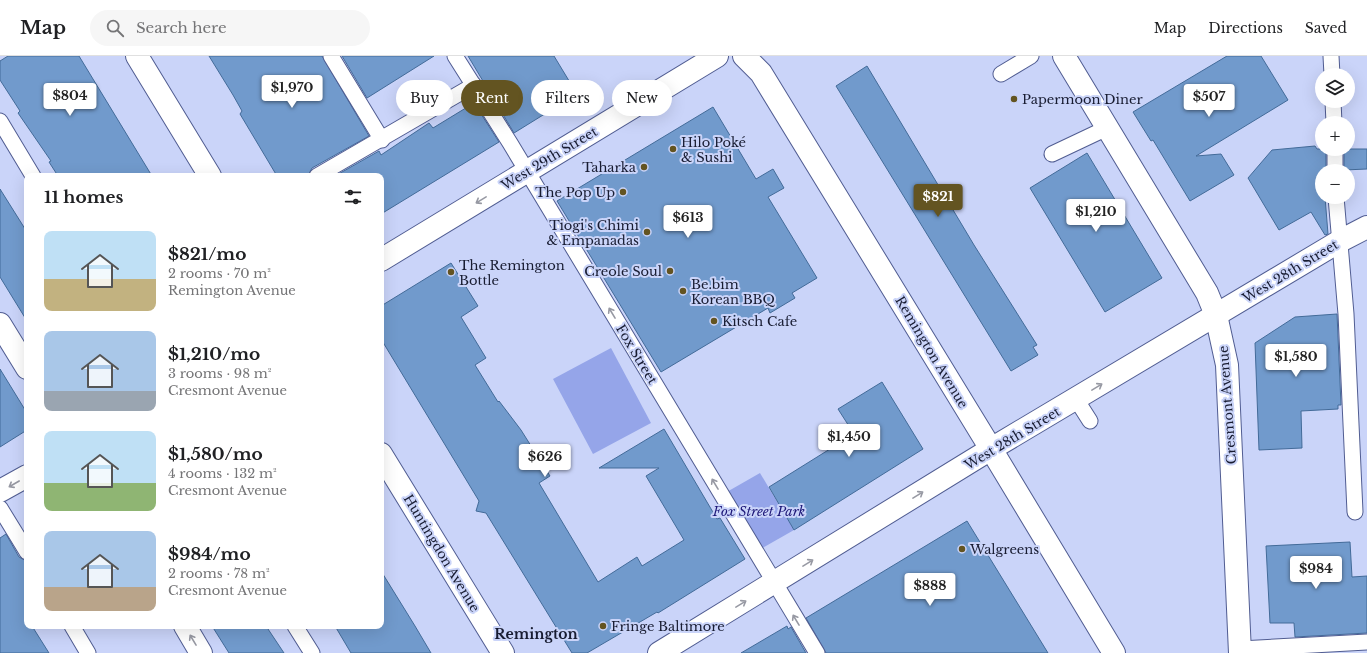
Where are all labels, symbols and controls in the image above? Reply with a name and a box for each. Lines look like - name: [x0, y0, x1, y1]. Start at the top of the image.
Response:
- search box: [90, 10, 370, 46]
- text: Map: [20, 16, 66, 39]
- icon: search: [104, 17, 126, 39]
- text: Search here: [136, 18, 227, 37]
- text: Map: [1154, 19, 1186, 37]
- text: Directions: [1208, 19, 1283, 37]
- text: Saved: [1305, 19, 1347, 37]
- map controls: [1315, 68, 1355, 204]
- button: layers: [1315, 68, 1355, 108]
- pin: $1,970: [259, 75, 325, 109]
- text: $1,970: [271, 79, 313, 96]
- chip: Buy: [396, 80, 453, 116]
- chip: Rent: [461, 80, 523, 116]
- chip: Filters: [531, 80, 604, 116]
- chip: New: [612, 80, 672, 116]
- pin: $804: [46, 83, 94, 117]
- pin: $507: [1185, 84, 1233, 118]
- text: $804: [52, 87, 88, 104]
- text: $507: [1193, 88, 1225, 105]
- place label: Papermoon Diner: [1022, 91, 1143, 108]
- marker: Papermoon Diner: [1009, 94, 1019, 104]
- button: +: [1315, 116, 1355, 156]
- street label: West 29th Street: [497, 123, 601, 194]
- place label: Hilo Poké & Sushi: [681, 134, 746, 166]
- marker: Hilo Poké & Sushi: [668, 144, 678, 154]
- place label: Taharka: [582, 159, 637, 176]
- marker: Taharka: [639, 162, 649, 172]
- button: −: [1315, 164, 1355, 204]
- place label: The Pop Up: [535, 184, 615, 201]
- pin: $821: [914, 184, 962, 218]
- icon: filters: [342, 186, 364, 208]
- text: 11 homes: [44, 187, 123, 208]
- marker: The Pop Up: [618, 187, 628, 197]
- text: $821: [923, 188, 953, 205]
- one-way arrow: [475, 196, 486, 204]
- pin: $1,210: [1063, 199, 1129, 233]
- text: $1,210: [1075, 203, 1117, 220]
- pin: $613: [664, 205, 712, 239]
- text: $613: [672, 209, 704, 226]
- place label: Tiogi's Chimi & Empanadas: [546, 217, 640, 249]
- marker: Tiogi's Chimi & Empanadas: [642, 227, 652, 237]
- street label: West 28th Street: [1238, 236, 1341, 307]
- text: $821/mo: [168, 244, 246, 265]
- icon: home: [76, 247, 124, 295]
- place label: The Remington Bottle: [459, 257, 565, 289]
- place label: Creole Soul: [584, 263, 662, 280]
- text: 2 rooms · 70 m²: [168, 265, 271, 282]
- marker: Creole Soul: [665, 266, 675, 276]
- marker: The Remington Bottle: [446, 267, 456, 277]
- place label: Be.bim Korean BBQ: [691, 276, 776, 308]
- text: Remington Avenue: [168, 282, 296, 299]
- marker: Be.bim Korean BBQ: [678, 286, 688, 296]
- street label: Remington Avenue: [891, 293, 972, 411]
- one-way arrow: [608, 308, 616, 319]
- place label: Kitsch Cafe: [722, 313, 797, 330]
- marker: Kitsch Cafe: [709, 316, 719, 326]
- street label: Fox Street: [612, 321, 661, 387]
- text: $1,210/mo: [168, 344, 260, 365]
- pin: $1,580: [1263, 344, 1329, 378]
- street label: Cresmont Avenue: [1215, 345, 1240, 465]
- icon: home: [76, 347, 124, 395]
- text: $1,580: [1274, 348, 1318, 365]
- text: 3 rooms · 98 m²: [168, 365, 271, 382]
- text: Cresmont Avenue: [168, 382, 287, 399]
- one-way arrow: [1091, 382, 1103, 390]
- street label: West 28th Street: [960, 403, 1063, 474]
- pin: $1,450: [816, 424, 882, 458]
- text: $1,450: [827, 428, 871, 445]
- text: $1,580/mo: [168, 444, 263, 465]
- pin: $626: [521, 444, 569, 478]
- icon: home: [76, 447, 124, 495]
- text: $626: [528, 448, 562, 465]
- text: 4 rooms · 132 m²: [168, 465, 277, 482]
- one-way arrow: [711, 478, 719, 490]
- one-way arrow: [8, 480, 20, 488]
- text: Cresmont Avenue: [168, 482, 287, 499]
- one-way arrow: [912, 490, 924, 498]
- street label: Huntingdon Avenue: [400, 491, 483, 615]
- park label: Fox Street Park: [712, 503, 806, 520]
- place label: Walgreens: [969, 541, 1039, 558]
- text: $984/mo: [168, 544, 251, 565]
- marker: Walgreens: [957, 544, 967, 554]
- icon: home: [76, 547, 124, 595]
- pin: $984: [1292, 556, 1340, 590]
- one-way arrow: [802, 559, 814, 567]
- text: $984: [1299, 560, 1333, 577]
- text: 2 rooms · 78 m²: [168, 565, 270, 582]
- pin: $888: [906, 573, 954, 607]
- text: $888: [913, 577, 947, 594]
- text: Cresmont Avenue: [168, 582, 287, 599]
- one-way arrow: [735, 600, 747, 608]
- one-way arrow: [792, 614, 800, 626]
- place label: Fringe Baltimore: [611, 618, 725, 635]
- marker: Fringe Baltimore: [598, 621, 608, 631]
- district label: Remington: [494, 625, 578, 643]
- one-way arrow: [189, 634, 197, 645]

